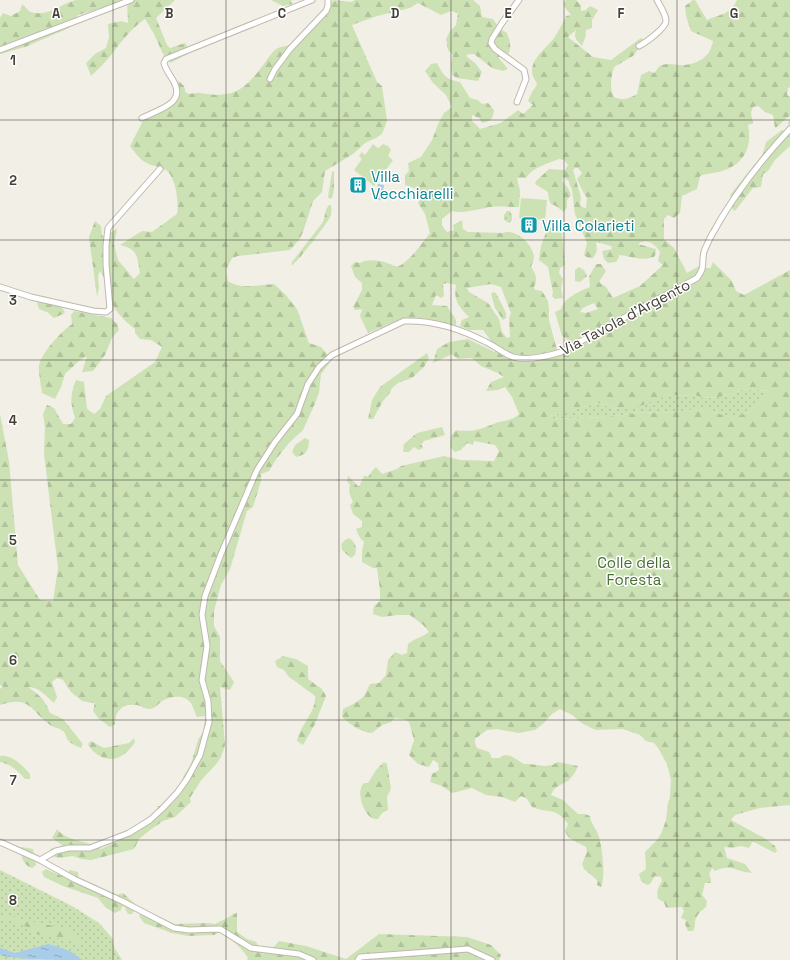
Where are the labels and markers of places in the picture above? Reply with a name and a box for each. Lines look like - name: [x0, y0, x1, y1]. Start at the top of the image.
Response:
- place label: Villa Vecchiarelli: [371, 167, 453, 203]
- building icon: Villa Vecchiarelli: [348, 175, 368, 195]
- building icon: Villa Colarieti: [519, 215, 539, 235]
- place label: Villa Colarieti: [542, 216, 634, 235]

